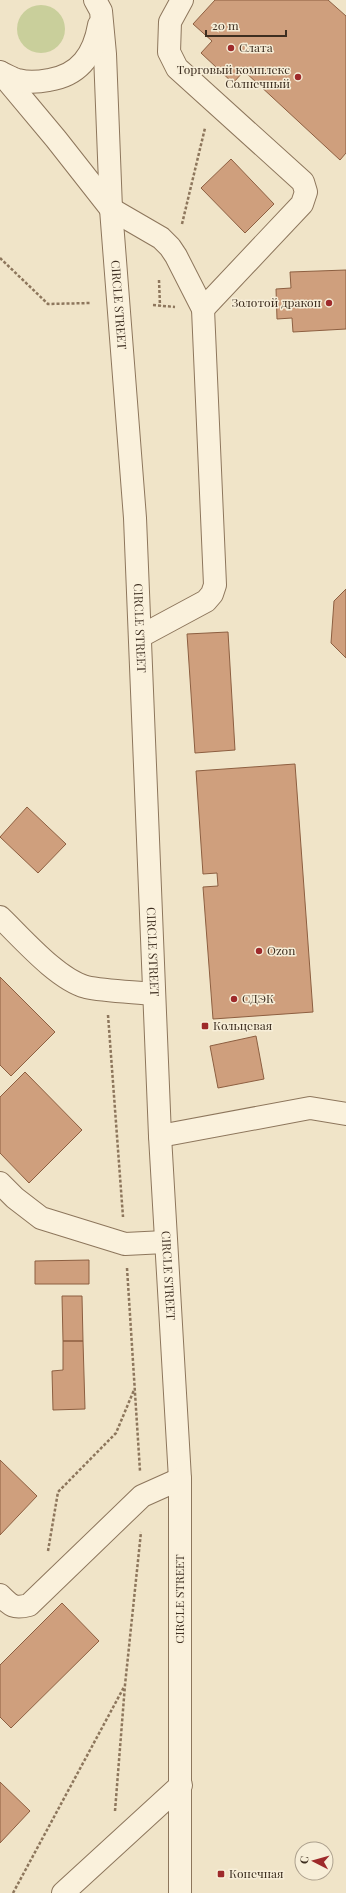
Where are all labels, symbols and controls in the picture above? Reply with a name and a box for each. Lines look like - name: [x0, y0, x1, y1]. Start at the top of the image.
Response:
- scale bar: [206, 12, 286, 38]
- text: 20 m: [212, 17, 239, 33]
- place label: Слата: [239, 39, 273, 55]
- marker: Слата: [226, 43, 236, 53]
- place label: Торговый комплекс Солнечный: [177, 61, 290, 91]
- marker: Торговый комплекс Солнечный: [293, 72, 303, 82]
- street label: CIRCLE STREET: [108, 260, 131, 351]
- place label: Золотой дракон: [232, 294, 321, 310]
- marker: Золотой дракон: [324, 298, 334, 308]
- street label: CIRCLE STREET: [131, 583, 150, 674]
- street label: CIRCLE STREET: [144, 907, 163, 997]
- place label: Ozon: [267, 942, 295, 958]
- marker: Ozon: [254, 946, 264, 956]
- place label: СДЭК: [242, 990, 274, 1006]
- marker: СДЭК: [229, 994, 239, 1004]
- place label: Кольцевая: [213, 1017, 273, 1033]
- marker: Кольцевая: [200, 1021, 210, 1031]
- street label: CIRCLE STREET: [159, 1230, 180, 1321]
- street label: CIRCLE STREET: [171, 1554, 187, 1644]
- north arrow: [294, 1841, 334, 1881]
- text: С: [296, 1855, 311, 1865]
- place label: Конечная: [229, 1865, 284, 1881]
- marker: Конечная: [216, 1869, 226, 1879]

